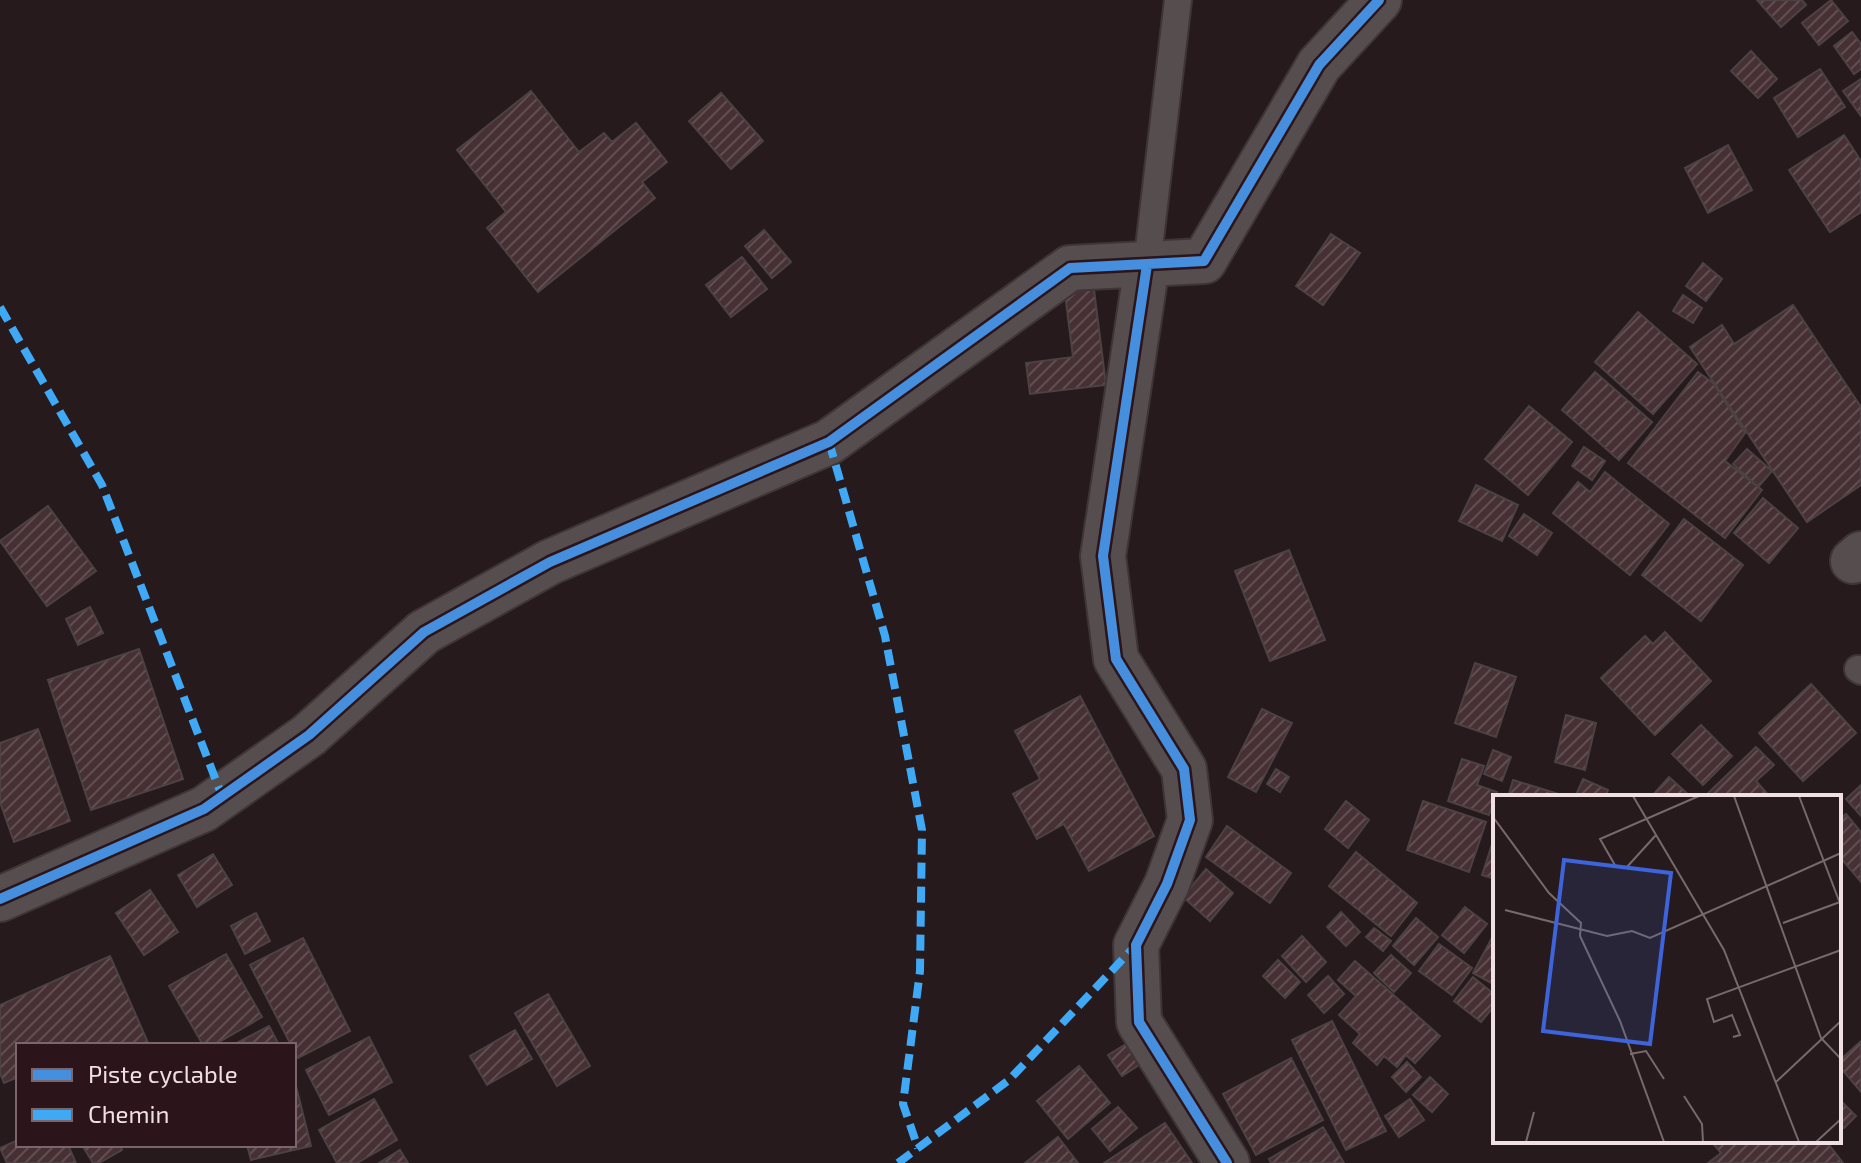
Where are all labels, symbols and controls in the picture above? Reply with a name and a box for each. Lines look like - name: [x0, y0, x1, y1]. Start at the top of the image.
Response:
- inset map: [1493, 795, 1841, 1143]
- legend: [16, 1043, 296, 1147]
- text: Piste cyclable: [88, 1059, 238, 1088]
- text: Chemin: [88, 1099, 169, 1128]

